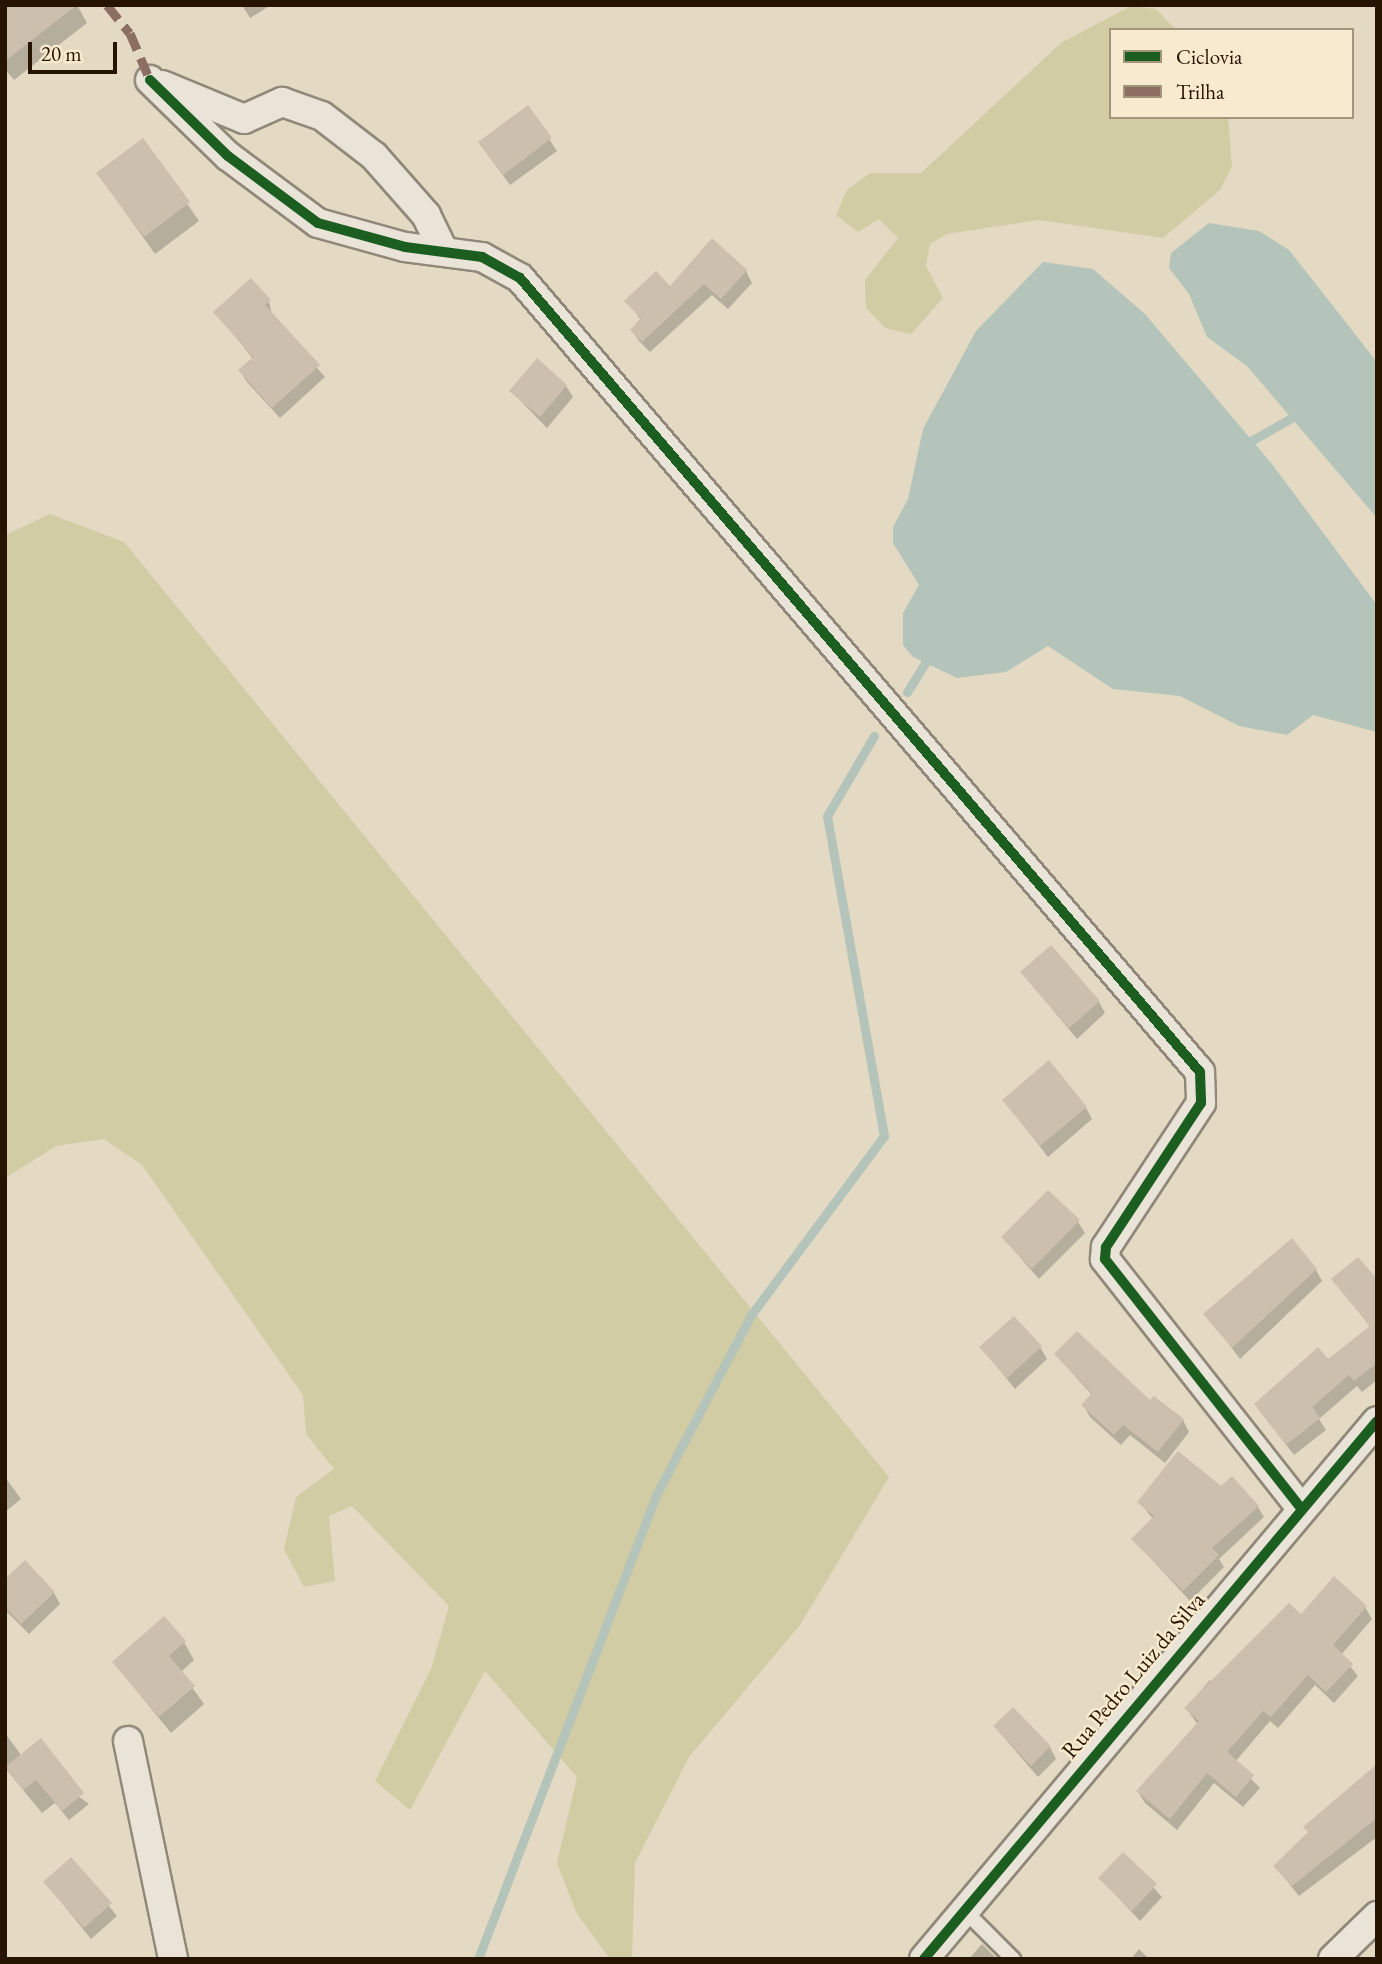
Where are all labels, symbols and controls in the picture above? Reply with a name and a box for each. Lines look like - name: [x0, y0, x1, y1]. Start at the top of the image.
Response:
- scale bar: [32, 28, 121, 72]
- legend: [1109, 28, 1354, 119]
- text: 20 m: [41, 40, 82, 67]
- text: Ciclovia: [1176, 43, 1242, 70]
- text: Trilha: [1176, 78, 1224, 105]
- street label: Rua Pedro Luiz da Silva: [1055, 1586, 1211, 1764]

